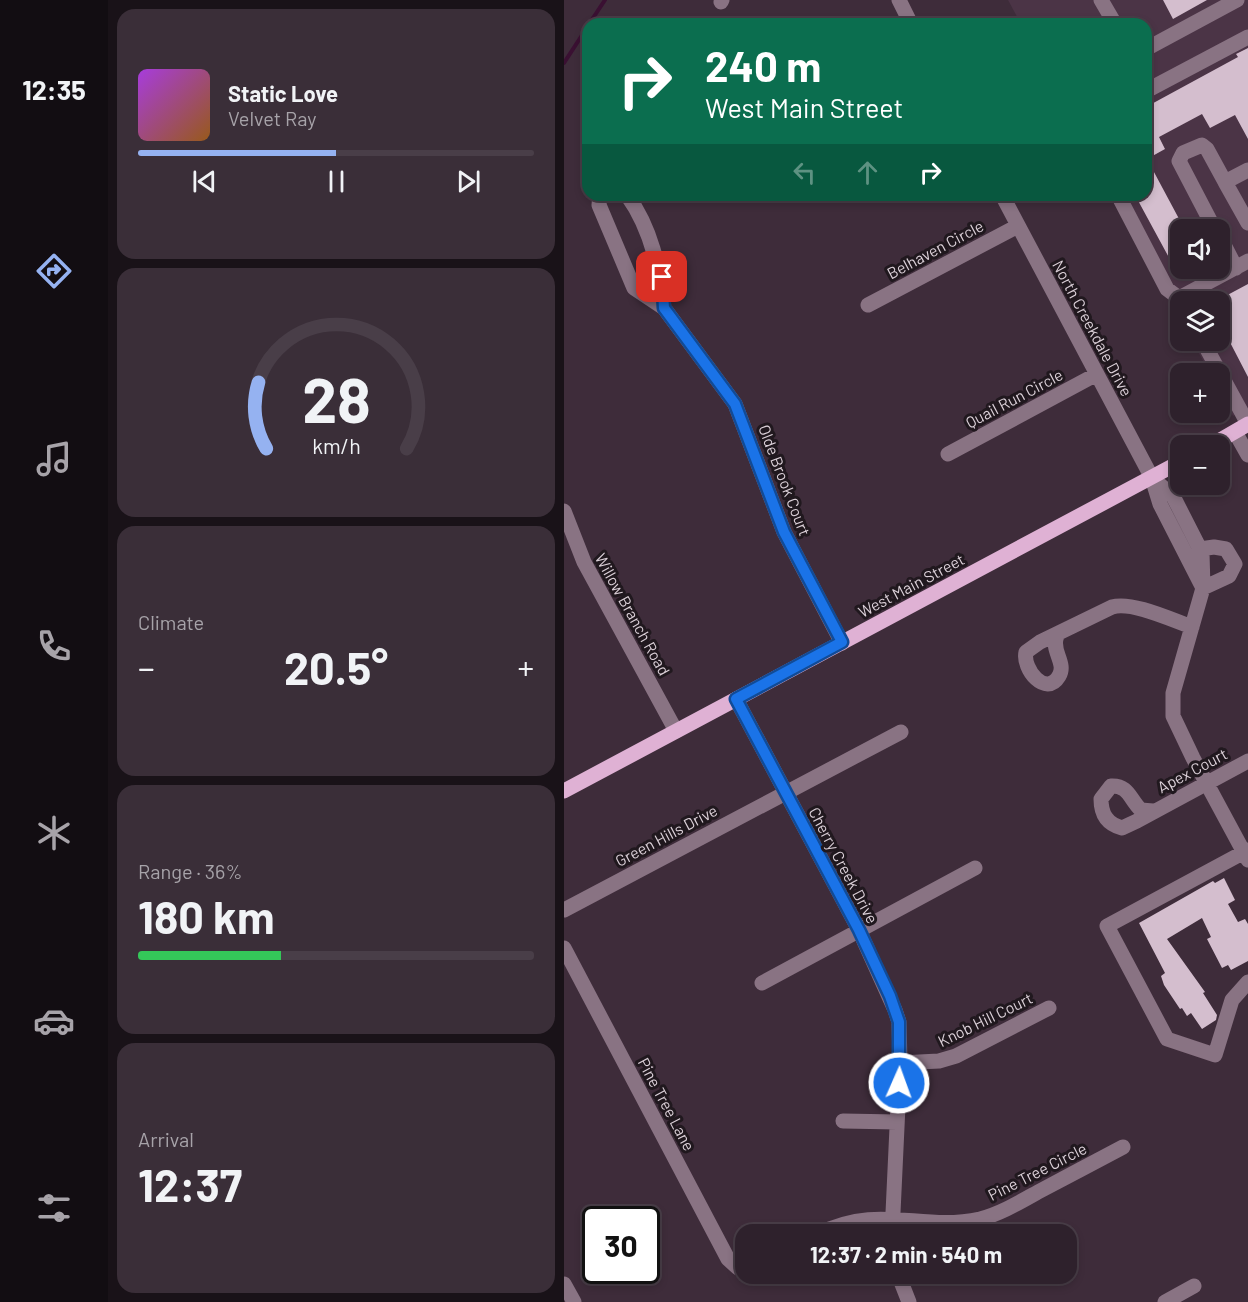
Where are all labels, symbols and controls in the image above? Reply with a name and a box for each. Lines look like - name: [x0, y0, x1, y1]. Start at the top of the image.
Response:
- text: 240 m: [705, 40, 821, 90]
- icon: right: [606, 42, 684, 120]
- text: 12:35: [22, 73, 86, 105]
- text: Static Love: [228, 80, 338, 106]
- text: West Main Street: [705, 91, 903, 123]
- text: Velvet Ray: [228, 106, 317, 130]
- icon: left: [788, 156, 821, 189]
- icon: ahead: [851, 156, 884, 189]
- icon: right: [914, 156, 947, 189]
- icon: previous: [188, 165, 221, 198]
- icon: pause: [320, 165, 353, 198]
- icon: next: [452, 165, 485, 198]
- street label: Belhaven Circle: [883, 216, 987, 282]
- map controls: [1170, 219, 1230, 495]
- button: sound: [1170, 219, 1230, 279]
- icon: directions: [33, 250, 75, 292]
- pin: [636, 251, 687, 302]
- street label: North Creekdale Drive: [1049, 257, 1137, 399]
- icon: arrive: [645, 260, 678, 293]
- button: layers: [1170, 291, 1230, 351]
- text: 28: [302, 362, 370, 436]
- button: +: [1170, 363, 1230, 423]
- street label: Quail Run Circle: [962, 364, 1066, 432]
- street label: Olde Brook Court: [755, 422, 815, 538]
- text: km/h: [312, 434, 360, 459]
- button: −: [1170, 435, 1230, 495]
- icon: music: [33, 438, 75, 480]
- street label: West Main Street: [855, 549, 967, 621]
- street label: Willow Branch Road: [592, 550, 674, 678]
- text: Climate: [138, 610, 204, 634]
- icon: phone: [33, 625, 75, 667]
- text: 20.5°: [284, 640, 388, 694]
- text: −: [138, 647, 155, 687]
- text: +: [518, 647, 534, 687]
- street label: Apex Court: [1154, 744, 1230, 796]
- street label: Green Hills Drive: [612, 800, 720, 870]
- street label: Cherry Creek Drive: [805, 804, 883, 926]
- icon: climate: [33, 812, 75, 854]
- text: Range · 36%: [138, 859, 242, 883]
- text: 180 km: [138, 889, 275, 943]
- street label: Knob Hill Court: [935, 988, 1035, 1050]
- icon: car: [33, 1000, 75, 1042]
- position arrow: [867, 1051, 931, 1115]
- street label: Pine Tree Lane: [635, 1054, 699, 1154]
- text: Arrival: [138, 1127, 194, 1151]
- street label: Pine Tree Circle: [985, 1138, 1089, 1204]
- text: 12:37: [138, 1157, 242, 1211]
- icon: filters: [33, 1187, 75, 1229]
- speed limit sign: 30: [582, 1206, 660, 1284]
- text: 12:37 · 2 min · 540 m: [810, 1241, 1002, 1267]

